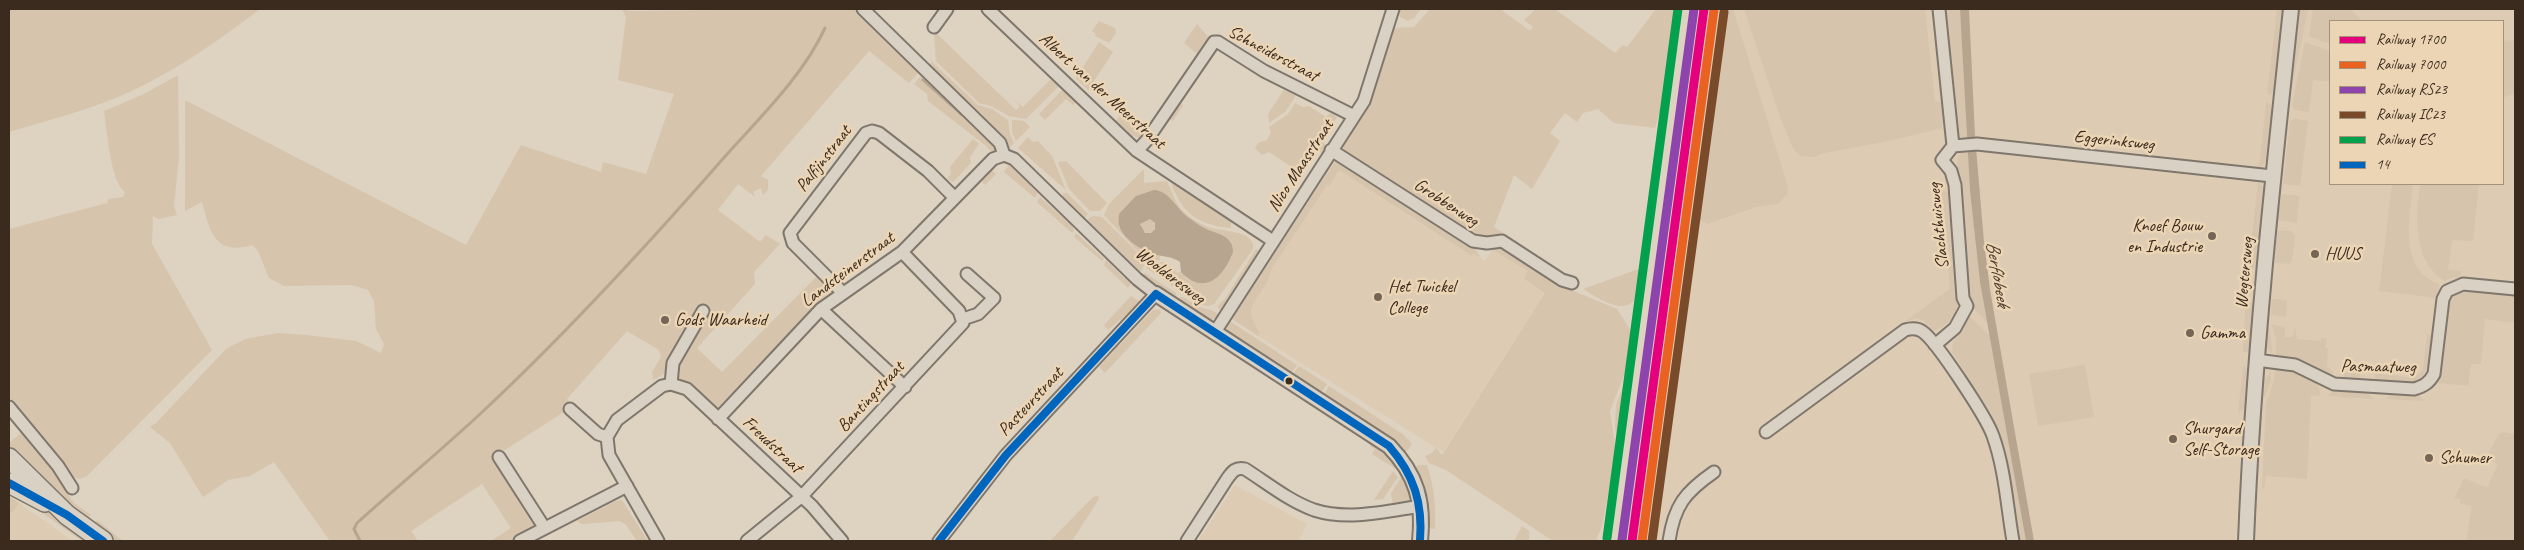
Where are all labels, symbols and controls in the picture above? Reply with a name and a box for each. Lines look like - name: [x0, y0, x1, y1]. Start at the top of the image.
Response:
- legend: [2329, 20, 2504, 185]
- street label: Schneiderstraat: [1224, 21, 1322, 87]
- street label: Albert van der Meerstraat: [1034, 28, 1170, 154]
- text: Railway 1700: [2376, 30, 2445, 49]
- text: Railway 7000: [2376, 55, 2445, 74]
- text: Railway RS23: [2376, 80, 2447, 99]
- text: Railway IC23: [2376, 105, 2445, 124]
- street label: Nico Maasstraat: [1263, 116, 1339, 216]
- street label: Palfijnstraat: [791, 122, 857, 196]
- street label: Eggerinksweg: [2073, 126, 2155, 156]
- text: Railway ES: [2376, 130, 2433, 149]
- text: 14: [2376, 155, 2390, 174]
- street label: Grobbenweg: [1410, 174, 1482, 232]
- street label: Slachthuisweg: [1924, 182, 1954, 270]
- place label: Knoef Bouw en Industrie: [2127, 215, 2202, 258]
- street label: Landsteinerstraat: [797, 228, 899, 312]
- marker: Knoef Bouw en Industrie: [2206, 230, 2218, 242]
- street label: Wegtersweg: [2231, 237, 2259, 309]
- water label: Berflobeek: [1980, 240, 2014, 308]
- street label: Woolderesweg: [1131, 243, 1209, 309]
- place label: HUUS: [2325, 243, 2361, 265]
- marker: HUUS: [2309, 248, 2321, 260]
- place label: Het Twickel College: [1388, 276, 1455, 318]
- marker: Het Twickel College: [1372, 291, 1384, 303]
- place label: Gods Waarheid: [675, 309, 767, 331]
- marker: Gods Waarheid: [659, 314, 671, 326]
- place label: Gamma: [2200, 322, 2245, 344]
- marker: Gamma: [2184, 327, 2196, 339]
- street label: Pasmaatweg: [2340, 356, 2416, 378]
- street label: Bantingstraat: [833, 357, 909, 437]
- street label: Pasteurstraat: [994, 363, 1068, 441]
- unlabelled marker: [1284, 376, 1294, 386]
- street label: Freudstraat: [738, 412, 806, 478]
- place label: Shurgard Self-Storage: [2183, 418, 2259, 460]
- marker: Shurgard Self-Storage: [2167, 433, 2179, 445]
- place label: Schumer: [2439, 447, 2491, 469]
- marker: Schumer: [2423, 452, 2435, 464]

